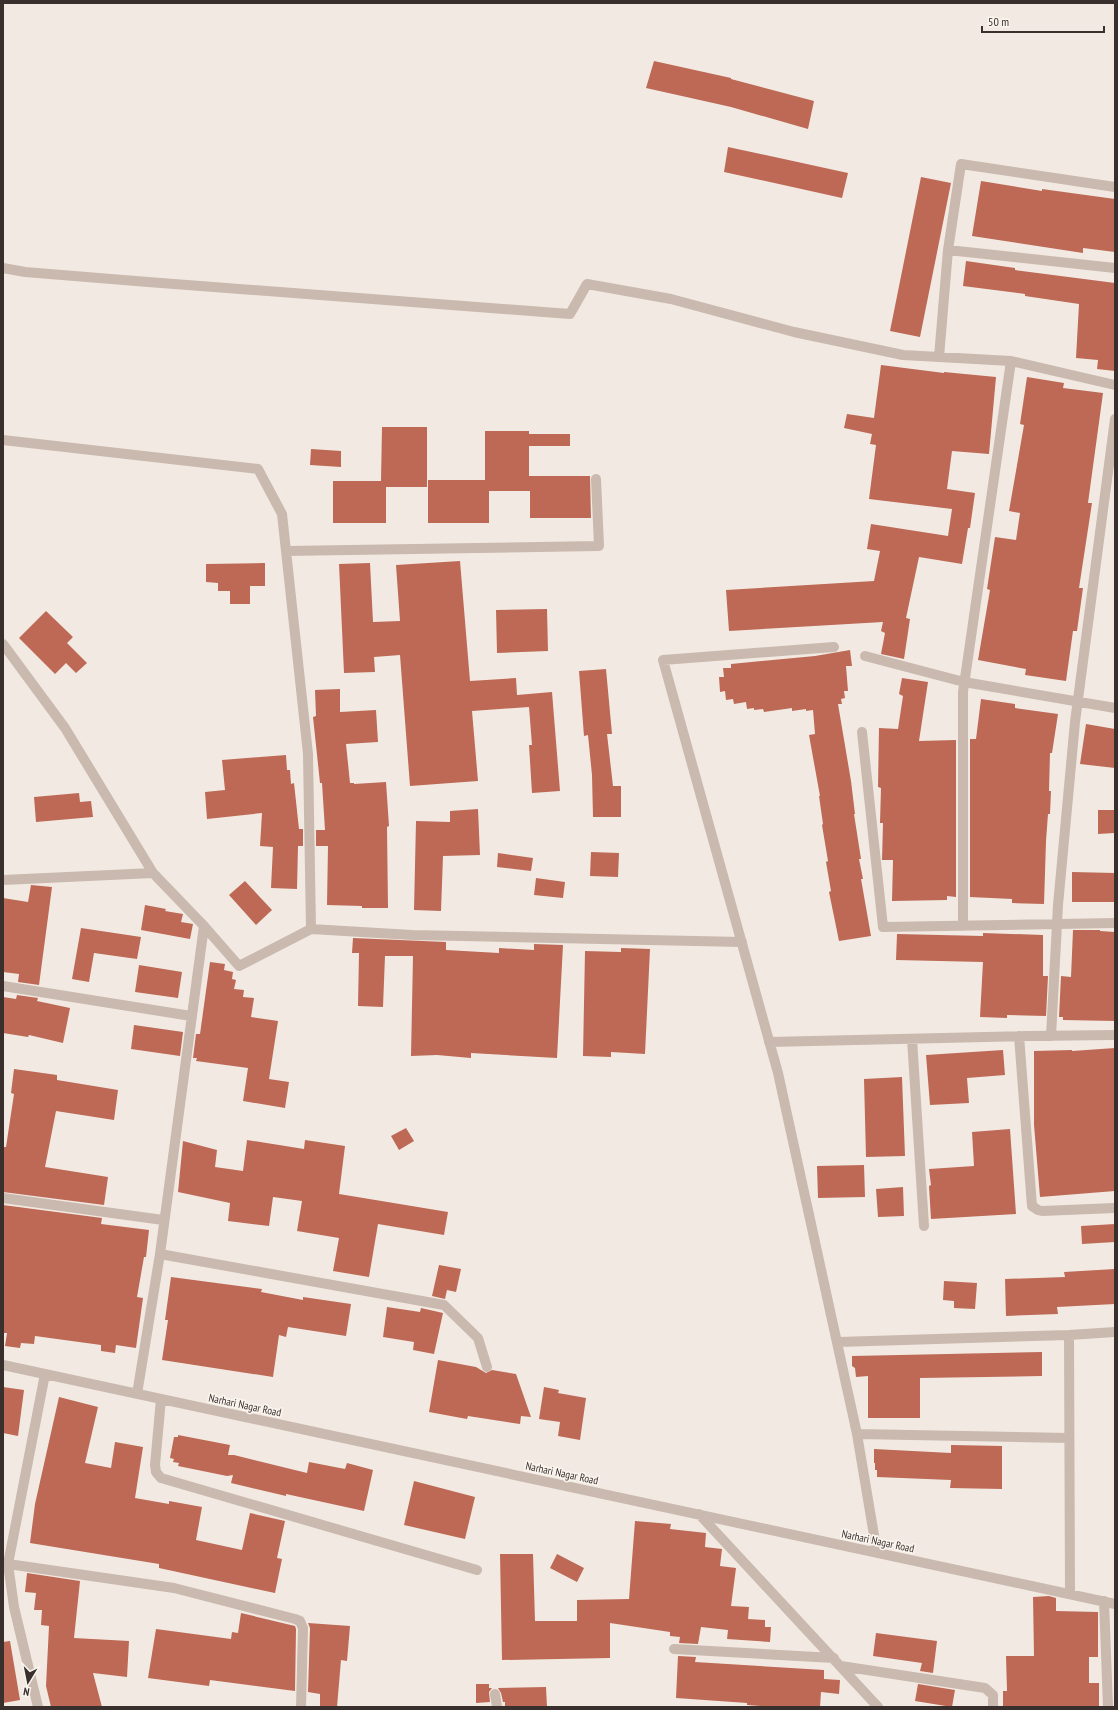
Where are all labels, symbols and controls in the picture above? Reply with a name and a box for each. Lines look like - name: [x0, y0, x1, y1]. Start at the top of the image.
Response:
- scale bar: [982, 8, 1104, 34]
- text: 50 m: [988, 14, 1009, 29]
- street label: Narhari Nagar Road: [207, 1390, 283, 1420]
- street label: Narhari Nagar Road: [524, 1458, 600, 1488]
- street label: Narhari Nagar Road: [840, 1526, 916, 1556]
- north arrow: [8, 1662, 48, 1702]
- text: N: [22, 1684, 30, 1699]

